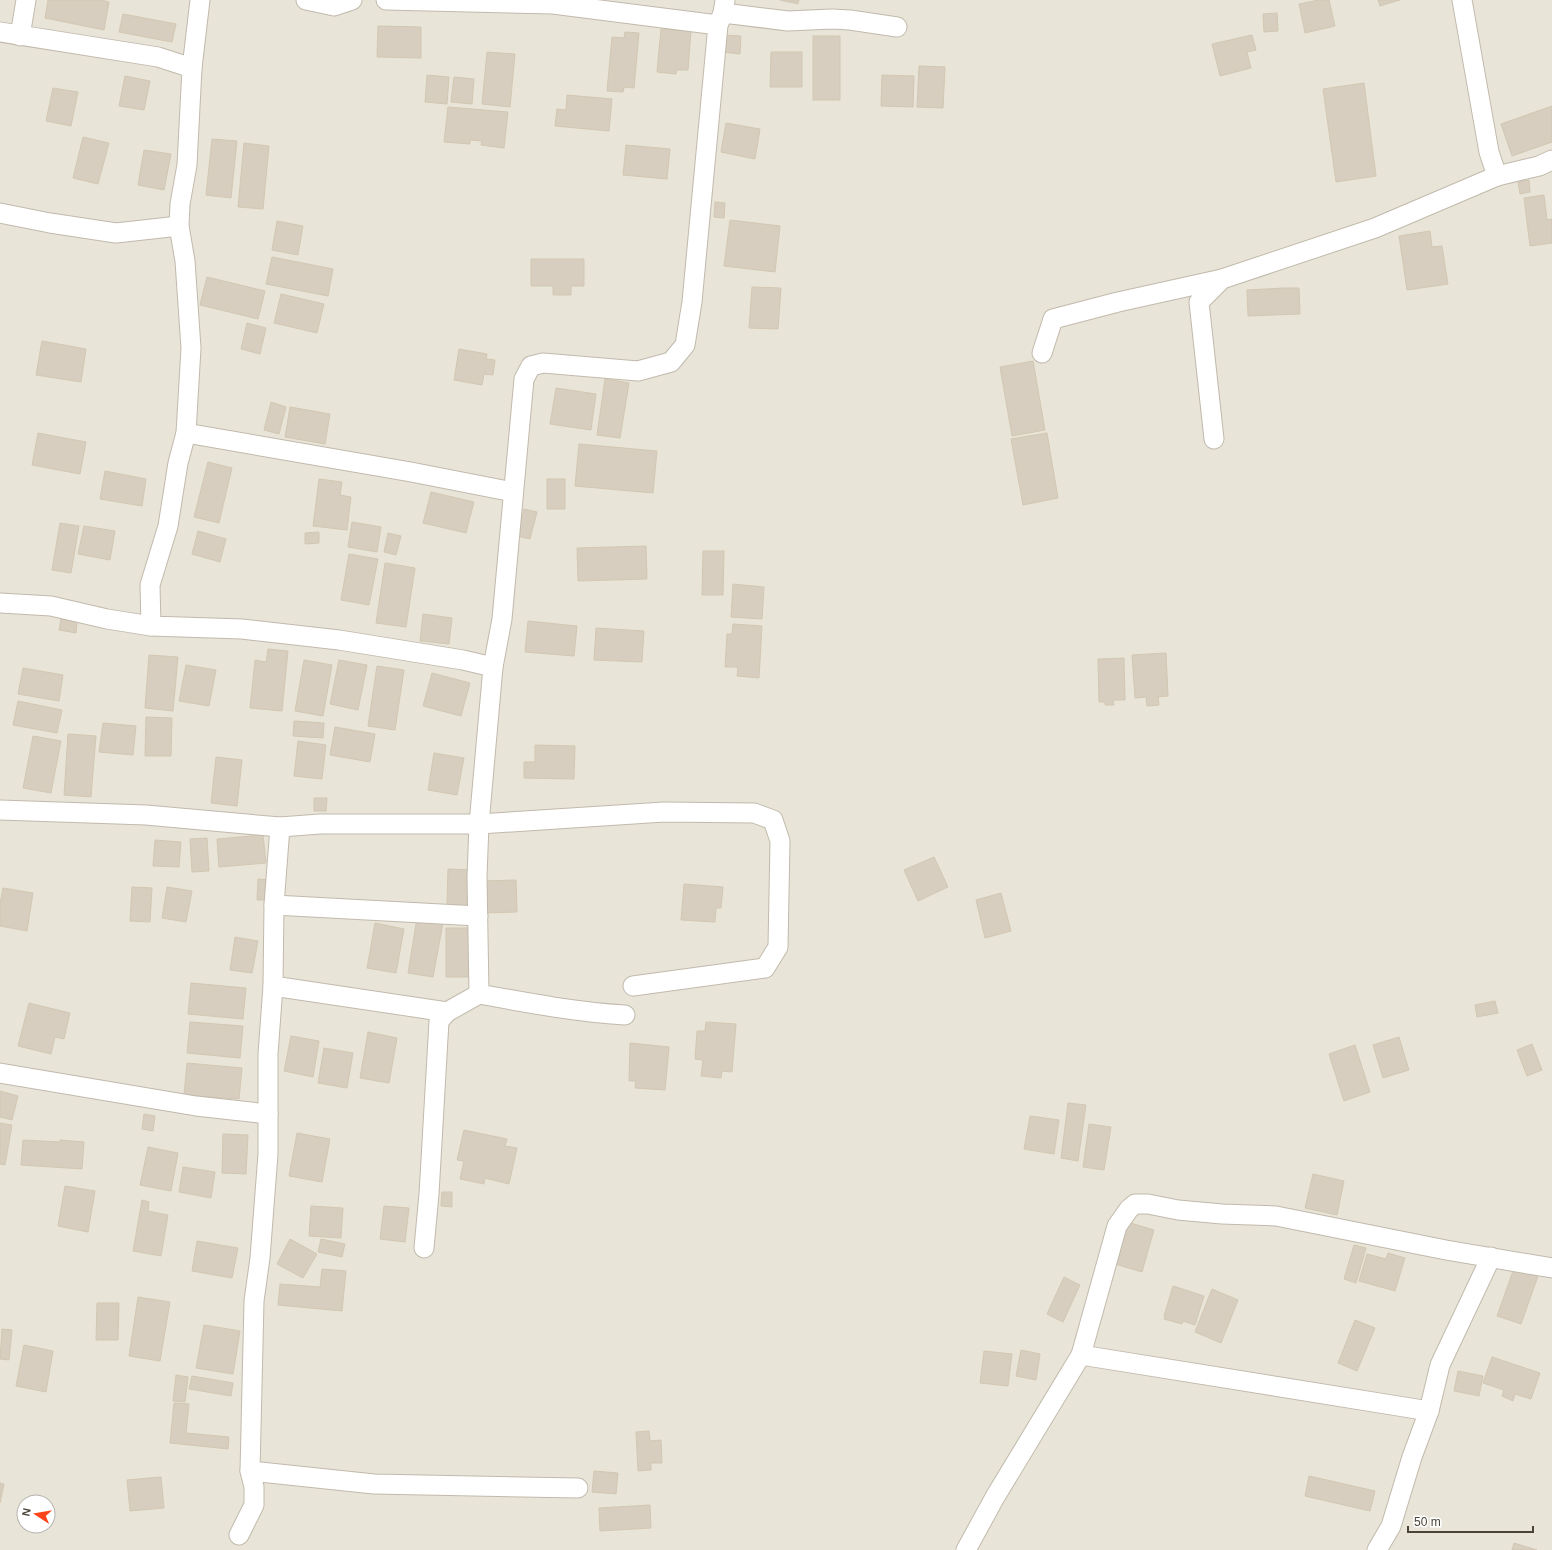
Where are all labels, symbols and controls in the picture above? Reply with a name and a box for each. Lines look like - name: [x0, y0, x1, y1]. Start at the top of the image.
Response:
- north arrow: [16, 1494, 56, 1534]
- text: N: [20, 1507, 33, 1517]
- scale bar: [1408, 1508, 1533, 1534]
- text: 50 m: [1414, 1515, 1441, 1529]

